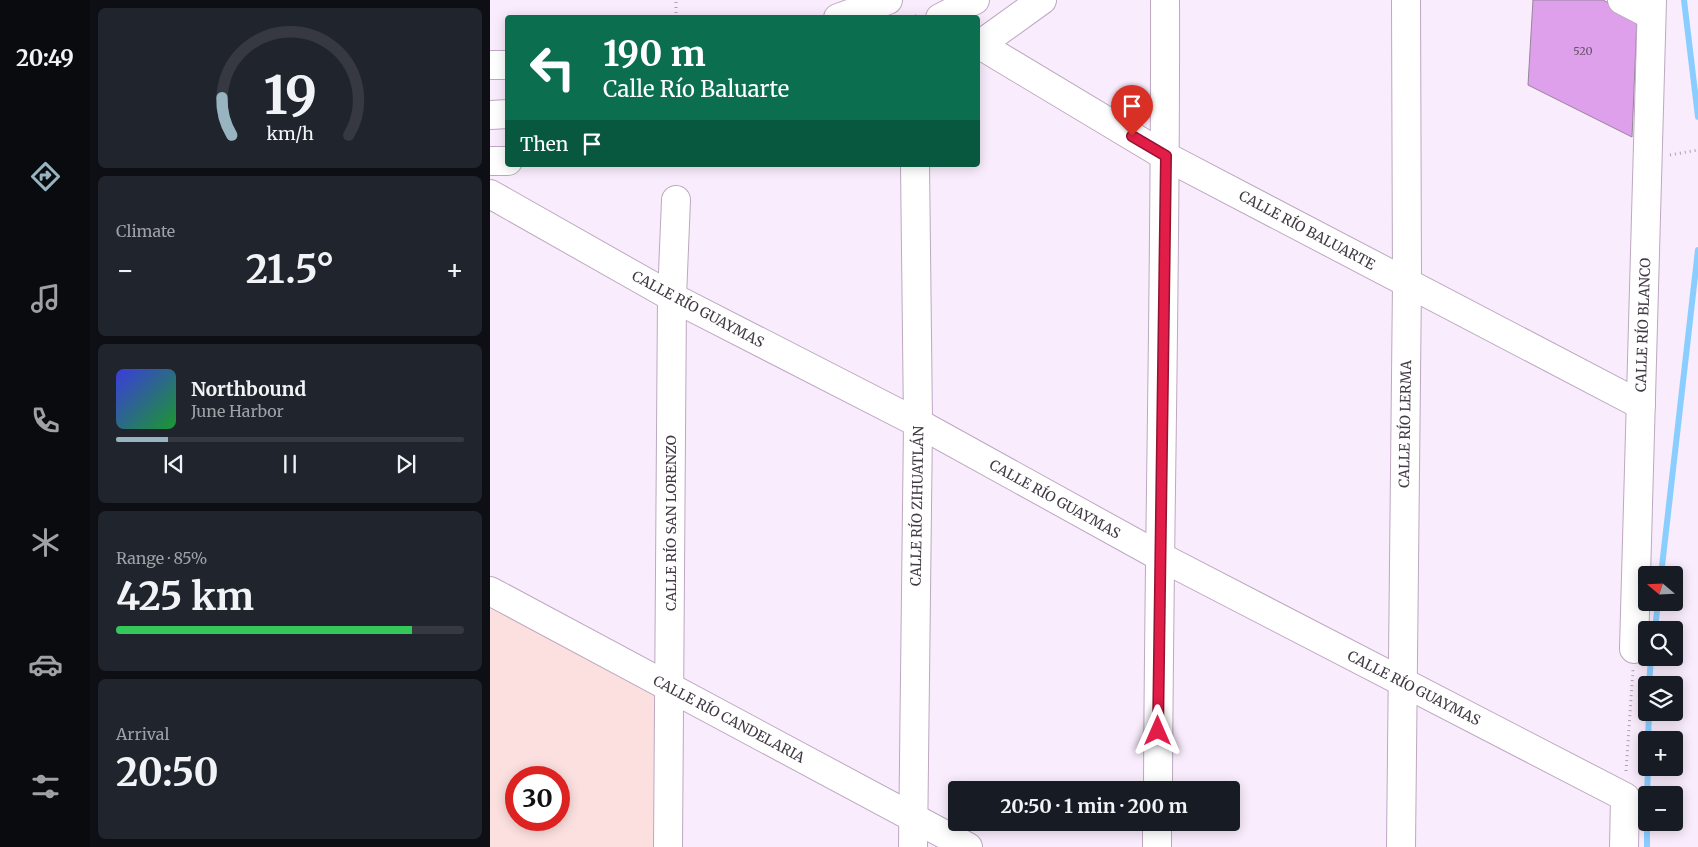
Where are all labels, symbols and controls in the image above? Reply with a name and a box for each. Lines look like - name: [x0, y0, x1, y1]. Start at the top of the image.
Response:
- text: 190 m: [603, 32, 706, 76]
- icon: left: [520, 35, 585, 100]
- text: 20:49: [16, 44, 74, 72]
- house number: 520: [1573, 44, 1593, 58]
- text: 19: [263, 63, 317, 128]
- text: Calle Río Baluarte: [603, 75, 789, 103]
- pin: [1111, 85, 1153, 136]
- icon: arrive: [1118, 92, 1146, 120]
- text: km/h: [266, 122, 314, 145]
- icon: arrive: [578, 130, 606, 158]
- text: Then: [520, 132, 568, 156]
- icon: directions: [28, 159, 63, 194]
- street label: CALLE RÍO BALUARTE: [1236, 186, 1378, 274]
- text: Climate: [116, 221, 175, 241]
- text: 21.5°: [246, 246, 334, 293]
- text: −: [116, 252, 135, 288]
- text: +: [445, 252, 464, 288]
- street label: CALLE RÍO BLANCO: [1632, 257, 1654, 393]
- street label: CALLE RÍO GUAYMAS: [629, 267, 767, 351]
- icon: music: [28, 281, 63, 316]
- street label: CALLE RÍO LERMA: [1395, 360, 1415, 488]
- text: Northbound: [191, 377, 306, 401]
- text: June Harbor: [191, 401, 284, 421]
- icon: phone: [28, 403, 63, 438]
- street label: CALLE RÍO ZIHUATLÁN: [907, 426, 927, 586]
- street label: CALLE RÍO SAN LORENZO: [662, 435, 680, 611]
- icon: previous: [160, 450, 188, 478]
- icon: pause: [276, 450, 304, 478]
- icon: next: [392, 450, 420, 478]
- street label: CALLE RÍO GUAYMAS: [986, 456, 1124, 542]
- icon: climate: [28, 525, 63, 560]
- text: Range · 85%: [116, 548, 207, 568]
- north arrow: [1638, 566, 1682, 611]
- map controls: [1638, 566, 1683, 831]
- text: 425 km: [116, 573, 254, 620]
- button: search: [1638, 621, 1683, 666]
- icon: car: [28, 647, 63, 682]
- street label: CALLE RÍO GUAYMAS: [1344, 647, 1484, 729]
- street label: CALLE RÍO CANDELARIA: [650, 671, 808, 767]
- button: layers: [1638, 676, 1683, 721]
- position arrow: [1131, 704, 1183, 756]
- text: Arrival: [116, 724, 169, 744]
- button: +: [1638, 731, 1683, 776]
- text: 20:50: [116, 749, 219, 796]
- speed limit sign: 30: [505, 766, 570, 831]
- icon: filters: [28, 769, 63, 804]
- button: −: [1638, 786, 1683, 831]
- text: 20:50 · 1 min · 200 m: [1000, 794, 1188, 818]

